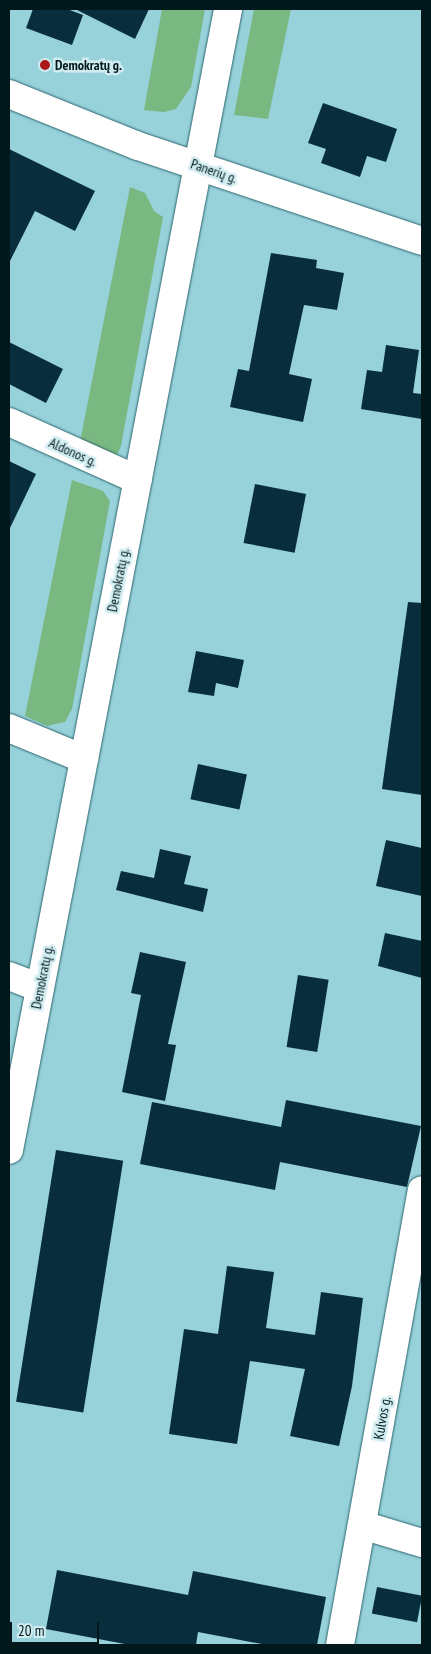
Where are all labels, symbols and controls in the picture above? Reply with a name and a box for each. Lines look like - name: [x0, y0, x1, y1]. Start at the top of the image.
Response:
- place label: Demokratų g.: [55, 57, 122, 73]
- marker: Demokratų g.: [39, 59, 51, 71]
- street label: Panerių g.: [189, 155, 239, 187]
- street label: Aldonos g.: [47, 434, 99, 470]
- street label: Demokratų g.: [104, 547, 132, 613]
- street label: Demokratų g.: [28, 944, 56, 1010]
- street label: Kulvos g.: [370, 1395, 394, 1441]
- scale bar: [12, 1612, 101, 1644]
- text: 20 m: [18, 1621, 44, 1640]

